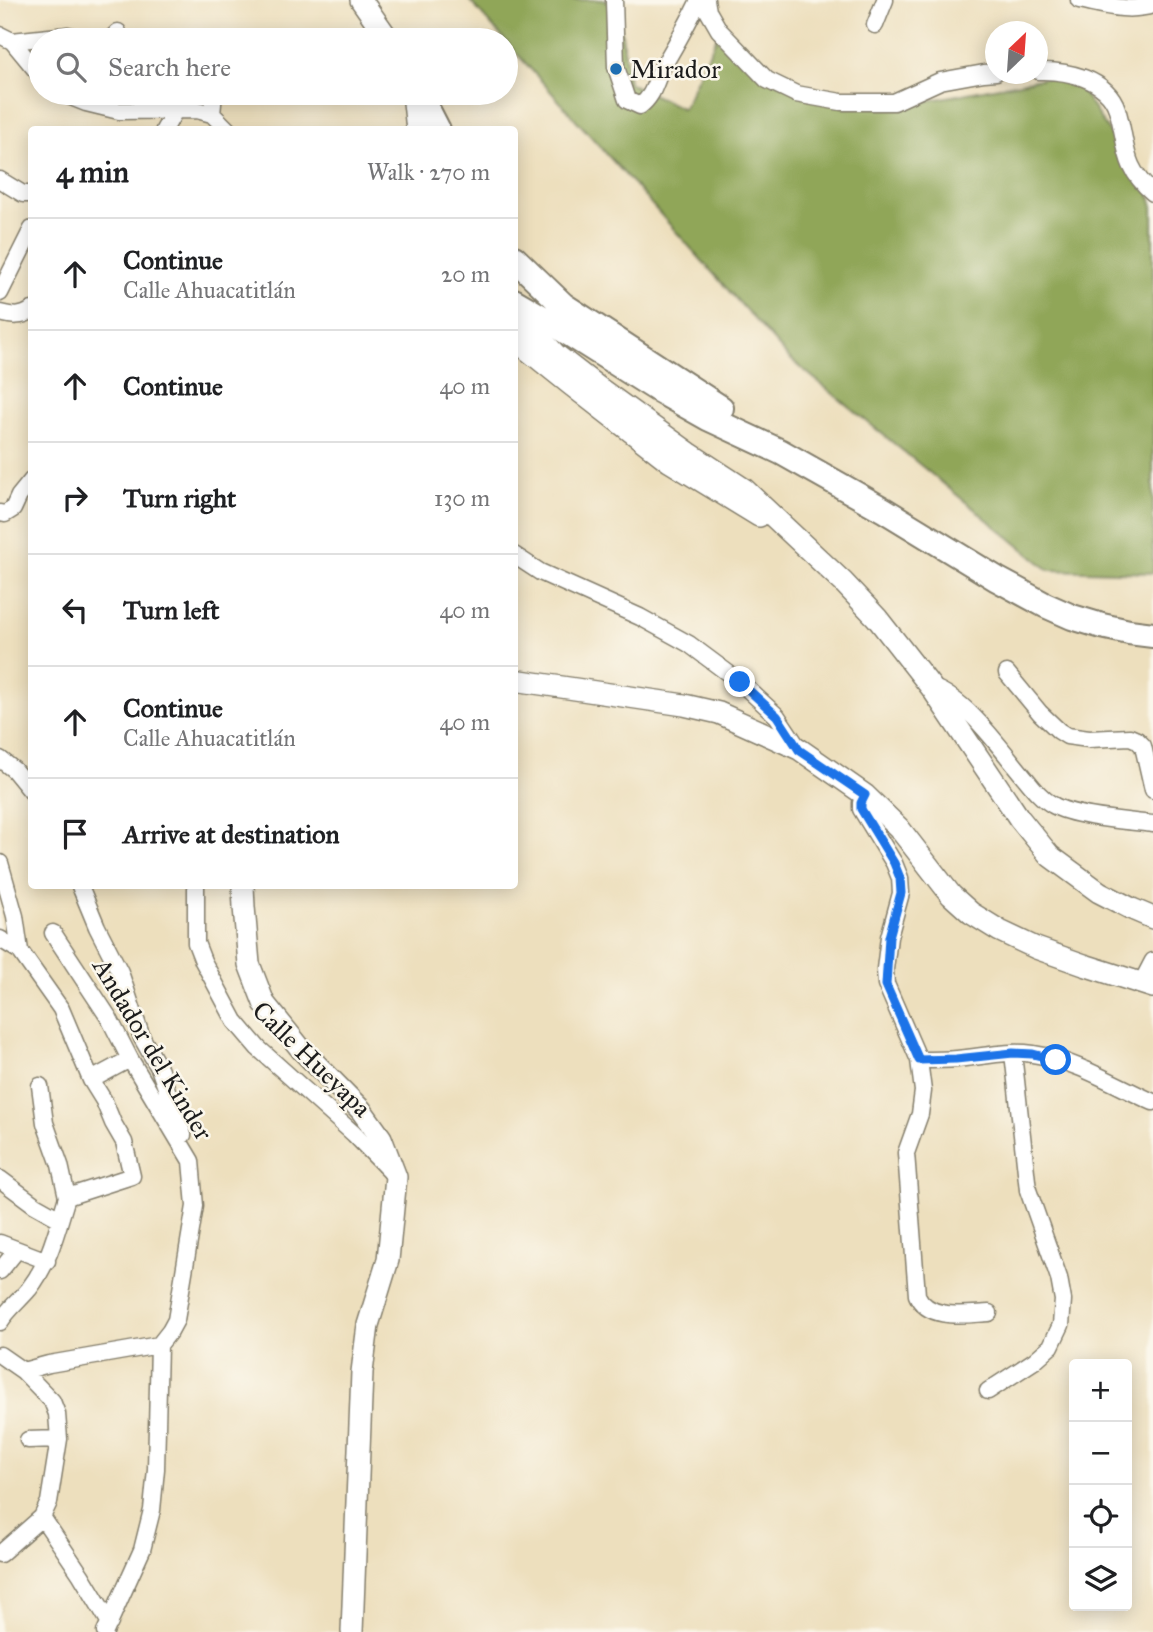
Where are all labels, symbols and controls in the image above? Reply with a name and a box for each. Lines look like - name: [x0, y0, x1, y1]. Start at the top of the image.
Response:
- north arrow: [985, 21, 1048, 84]
- search box: [28, 28, 518, 105]
- icon: search: [52, 48, 90, 86]
- text: Search here: [108, 51, 231, 83]
- place label: Mirador: [630, 53, 721, 85]
- marker: Mirador: [608, 61, 624, 77]
- text: 4 min: [56, 154, 129, 190]
- text: Walk · 270 m: [367, 158, 490, 186]
- text: Continue: [123, 244, 223, 276]
- icon: ahead: [56, 255, 94, 293]
- text: 20 m: [441, 260, 490, 288]
- text: Calle Ahuacatitlán: [123, 276, 296, 304]
- icon: ahead: [56, 367, 94, 405]
- text: Continue: [123, 370, 223, 402]
- text: 40 m: [440, 372, 490, 400]
- icon: right: [56, 479, 94, 517]
- text: Turn right: [123, 482, 236, 514]
- text: 130 m: [434, 484, 490, 512]
- icon: left: [56, 591, 94, 629]
- text: Turn left: [123, 594, 219, 626]
- text: 40 m: [440, 596, 490, 624]
- route end: [724, 666, 755, 697]
- text: Continue: [123, 692, 223, 724]
- icon: ahead: [56, 703, 94, 741]
- text: 40 m: [440, 708, 490, 736]
- text: Calle Ahuacatitlán: [123, 724, 296, 752]
- icon: arrive: [56, 815, 94, 853]
- text: Arrive at destination: [123, 818, 340, 850]
- street label: Andador del Kinder: [85, 951, 220, 1146]
- street label: Calle Hueyapa: [246, 994, 378, 1124]
- route start: [1040, 1044, 1071, 1075]
- map controls: [1069, 1359, 1132, 1611]
- button: +: [1069, 1359, 1132, 1422]
- button: −: [1069, 1422, 1132, 1485]
- button: locate: [1069, 1485, 1132, 1548]
- button: layers: [1069, 1548, 1132, 1611]

